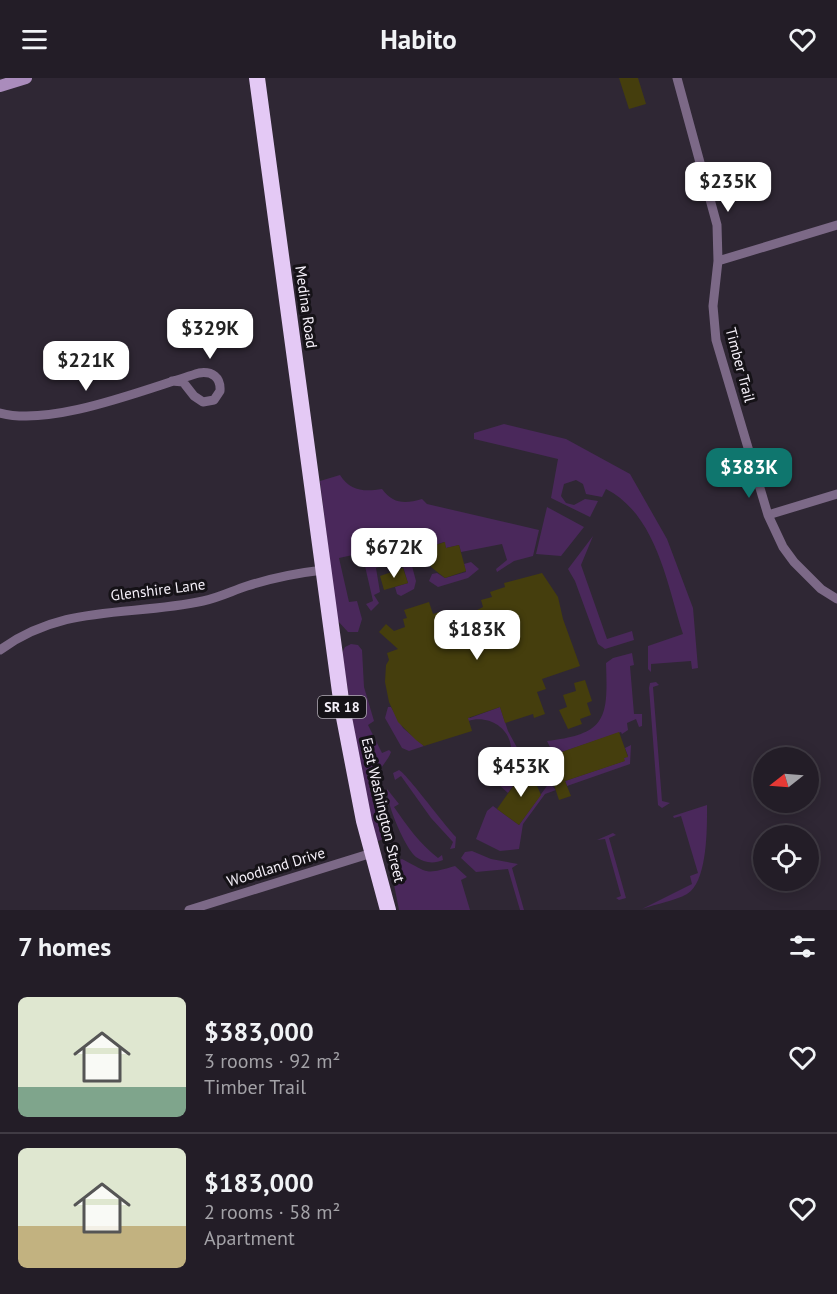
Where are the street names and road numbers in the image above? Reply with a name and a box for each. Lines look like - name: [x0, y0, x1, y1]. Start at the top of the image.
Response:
- street label: Medina Road: [291, 265, 322, 349]
- street label: Timber Trail: [721, 325, 760, 405]
- street label: Glenshire Lane: [109, 574, 206, 605]
- road number: SR 18: [318, 696, 366, 718]
- street label: East Washington Street: [358, 736, 409, 884]
- street label: Woodland Drive: [224, 843, 327, 890]

